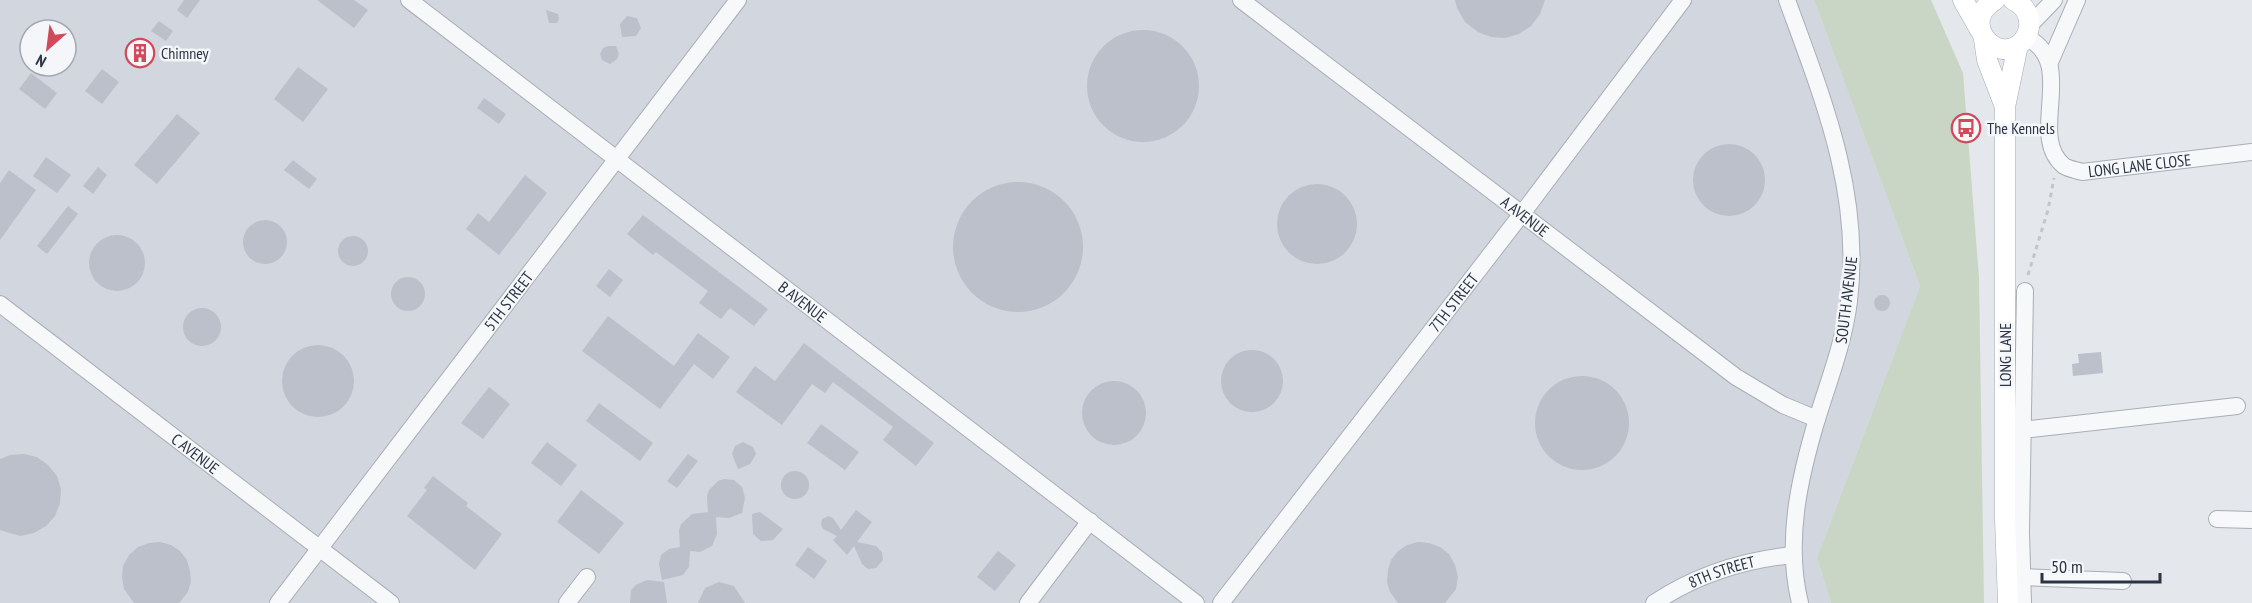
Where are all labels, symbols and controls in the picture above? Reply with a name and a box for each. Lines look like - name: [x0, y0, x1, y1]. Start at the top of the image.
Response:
- north arrow: [18, 18, 78, 78]
- building icon: Chimney: [124, 37, 156, 69]
- place label: Chimney: [161, 43, 209, 63]
- text: N: [32, 50, 49, 72]
- bus stop icon: The Kennels: [1950, 112, 1982, 144]
- place label: The Kennels: [1987, 118, 2055, 138]
- street label: LONG LANE CLOSE: [2087, 149, 2192, 181]
- street label: A AVENUE: [1497, 192, 1553, 241]
- street label: SOUTH AVENUE: [1831, 255, 1861, 345]
- street label: 5TH STREET: [480, 267, 537, 334]
- street label: 7TH STREET: [1424, 269, 1482, 336]
- street label: B AVENUE: [775, 277, 831, 327]
- street label: LONG LANE: [1995, 323, 2015, 387]
- street label: C AVENUE: [168, 429, 223, 478]
- scale bar: [2042, 546, 2160, 584]
- street label: 8TH STREET: [1685, 551, 1757, 592]
- text: 50 m: [2051, 555, 2083, 578]

